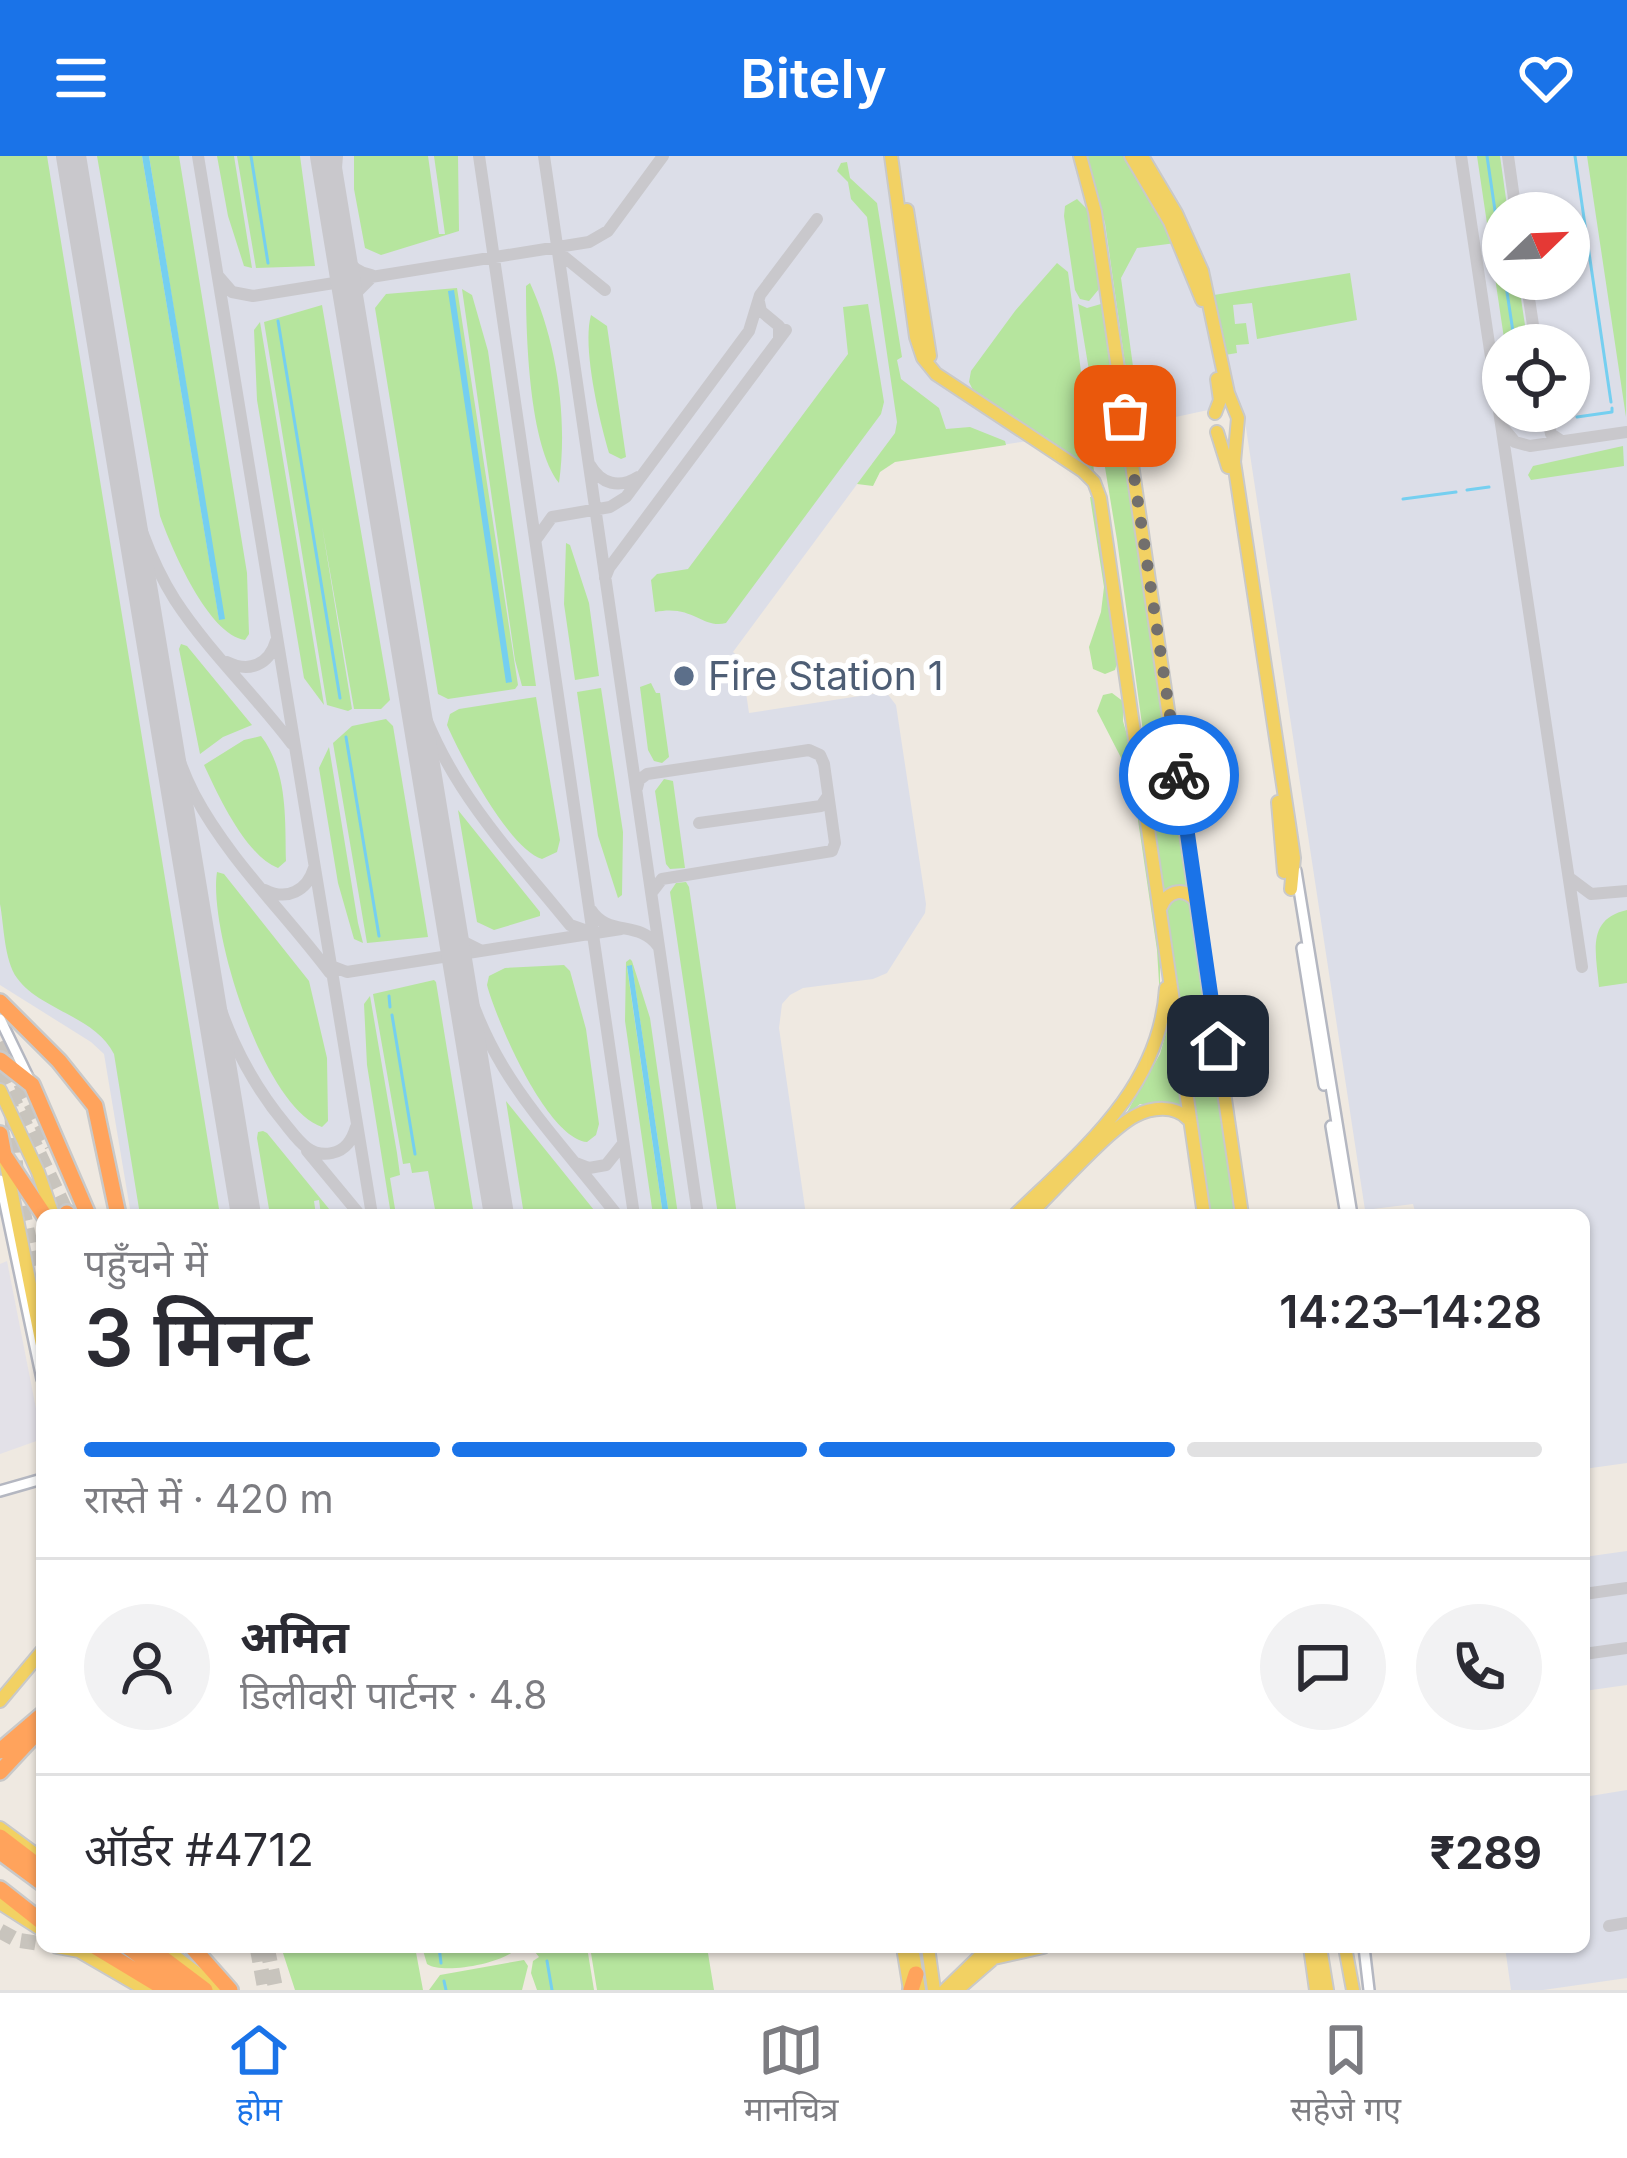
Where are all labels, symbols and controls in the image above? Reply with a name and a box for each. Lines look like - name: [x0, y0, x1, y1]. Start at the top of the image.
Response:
- icon: menu: [48, 45, 114, 111]
- icon: heart: [1513, 45, 1579, 111]
- text: Bitely: [740, 46, 887, 111]
- north arrow: [1482, 192, 1590, 300]
- map controls: [1482, 192, 1590, 432]
- button: locate: [1482, 324, 1590, 432]
- pin: [1074, 365, 1176, 467]
- icon: bag: [1092, 383, 1158, 449]
- place label: Fire Station 1: [708, 652, 944, 699]
- marker: Fire Station 1: [671, 663, 697, 689]
- courier: [1119, 715, 1239, 835]
- icon: bike: [1146, 742, 1212, 808]
- pin: [1167, 995, 1269, 1097]
- icon: home: [1185, 1013, 1251, 1079]
- text: पहुँचने में: [84, 1239, 208, 1286]
- text: 14:23–14:28: [1279, 1284, 1542, 1339]
- text: 3 मिनट: [84, 1290, 312, 1385]
- text: रास्ते में · 420 m: [84, 1475, 334, 1522]
- button: person: [84, 1604, 210, 1730]
- button: chat: [1260, 1604, 1386, 1730]
- button: phone: [1416, 1604, 1542, 1730]
- text: अमित: [240, 1609, 349, 1664]
- text: डिलीवरी पार्टनर · 4.8: [240, 1671, 547, 1718]
- text: ऑर्डर #4712: [84, 1822, 314, 1877]
- text: ₹289: [1429, 1825, 1542, 1880]
- tab: होम: [226, 2017, 292, 2134]
- tab: मानचित्र: [744, 2017, 838, 2134]
- tab: सहेजे गए: [1291, 2017, 1401, 2134]

